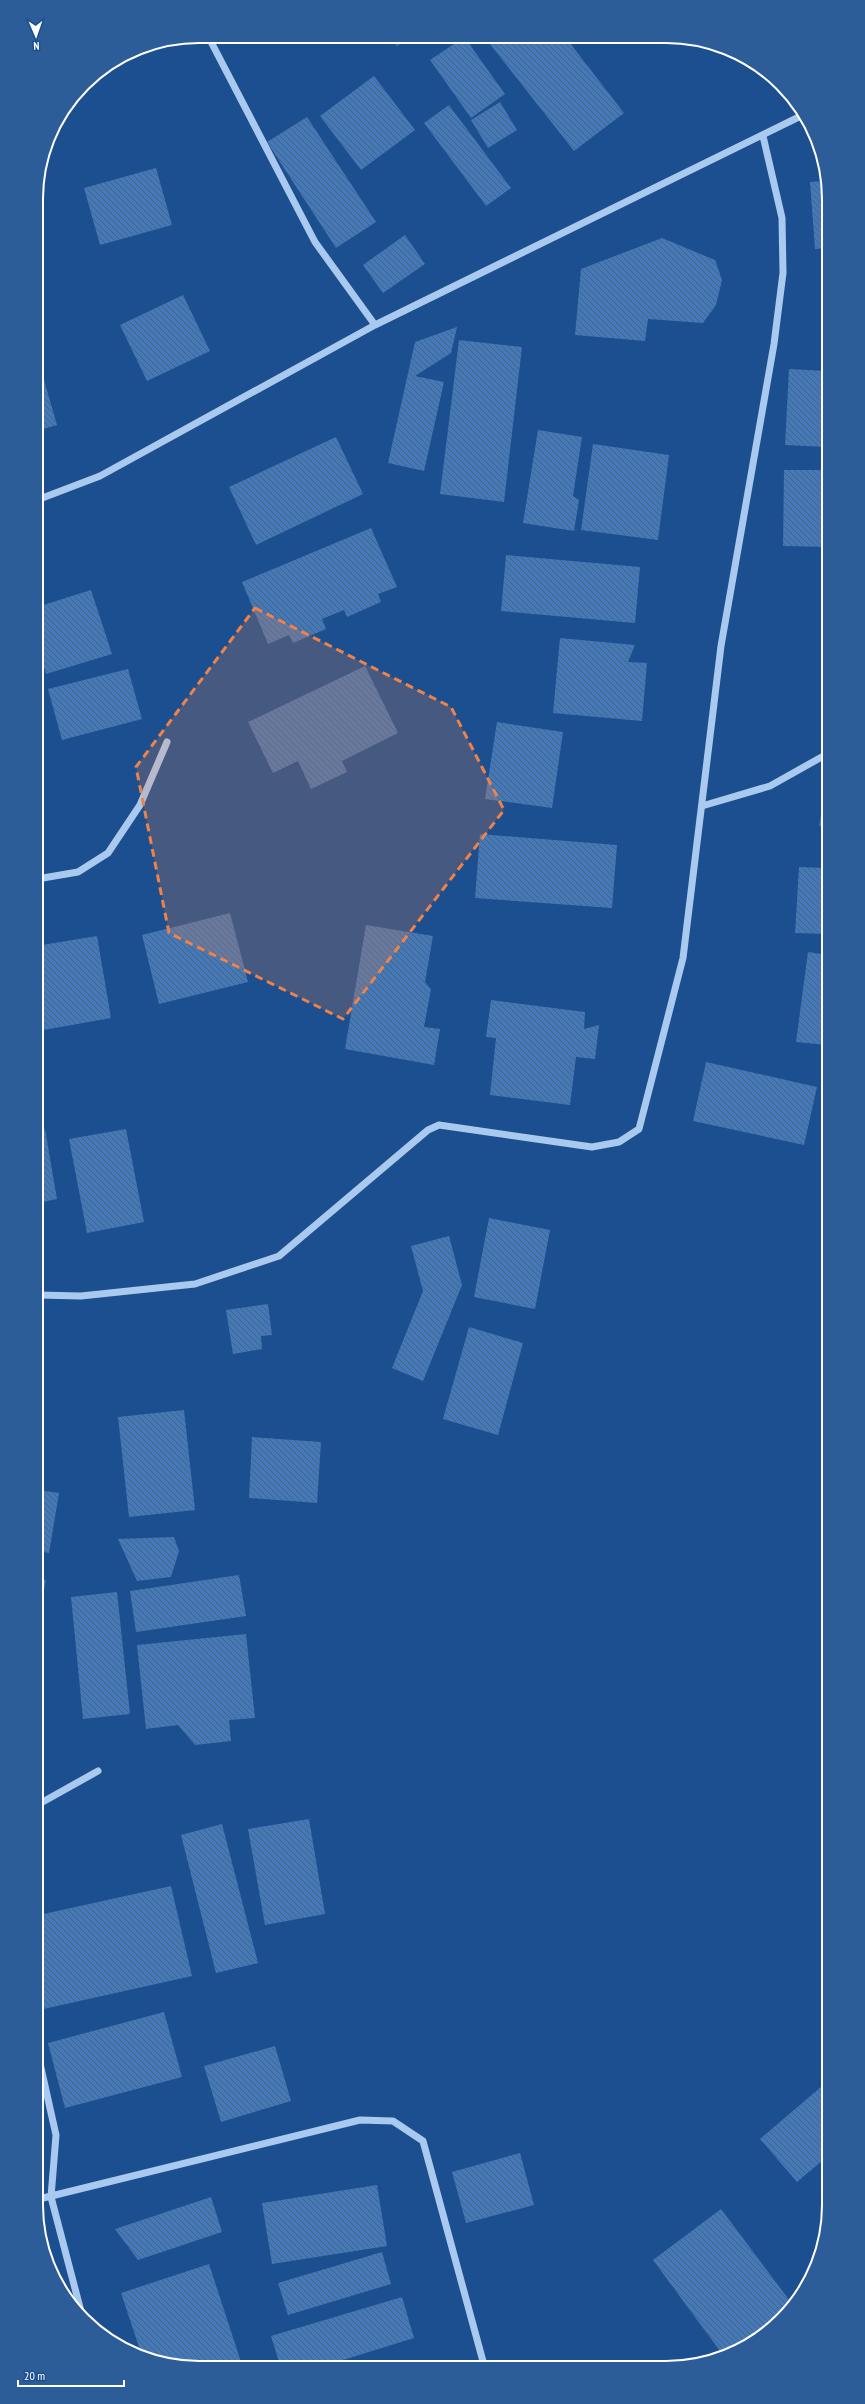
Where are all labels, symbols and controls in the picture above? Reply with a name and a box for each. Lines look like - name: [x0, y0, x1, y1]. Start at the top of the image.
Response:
- north arrow: [16, 16, 56, 56]
- text: N: [33, 39, 40, 53]
- scale bar: [18, 2362, 124, 2388]
- text: 20 m: [24, 2368, 45, 2383]

